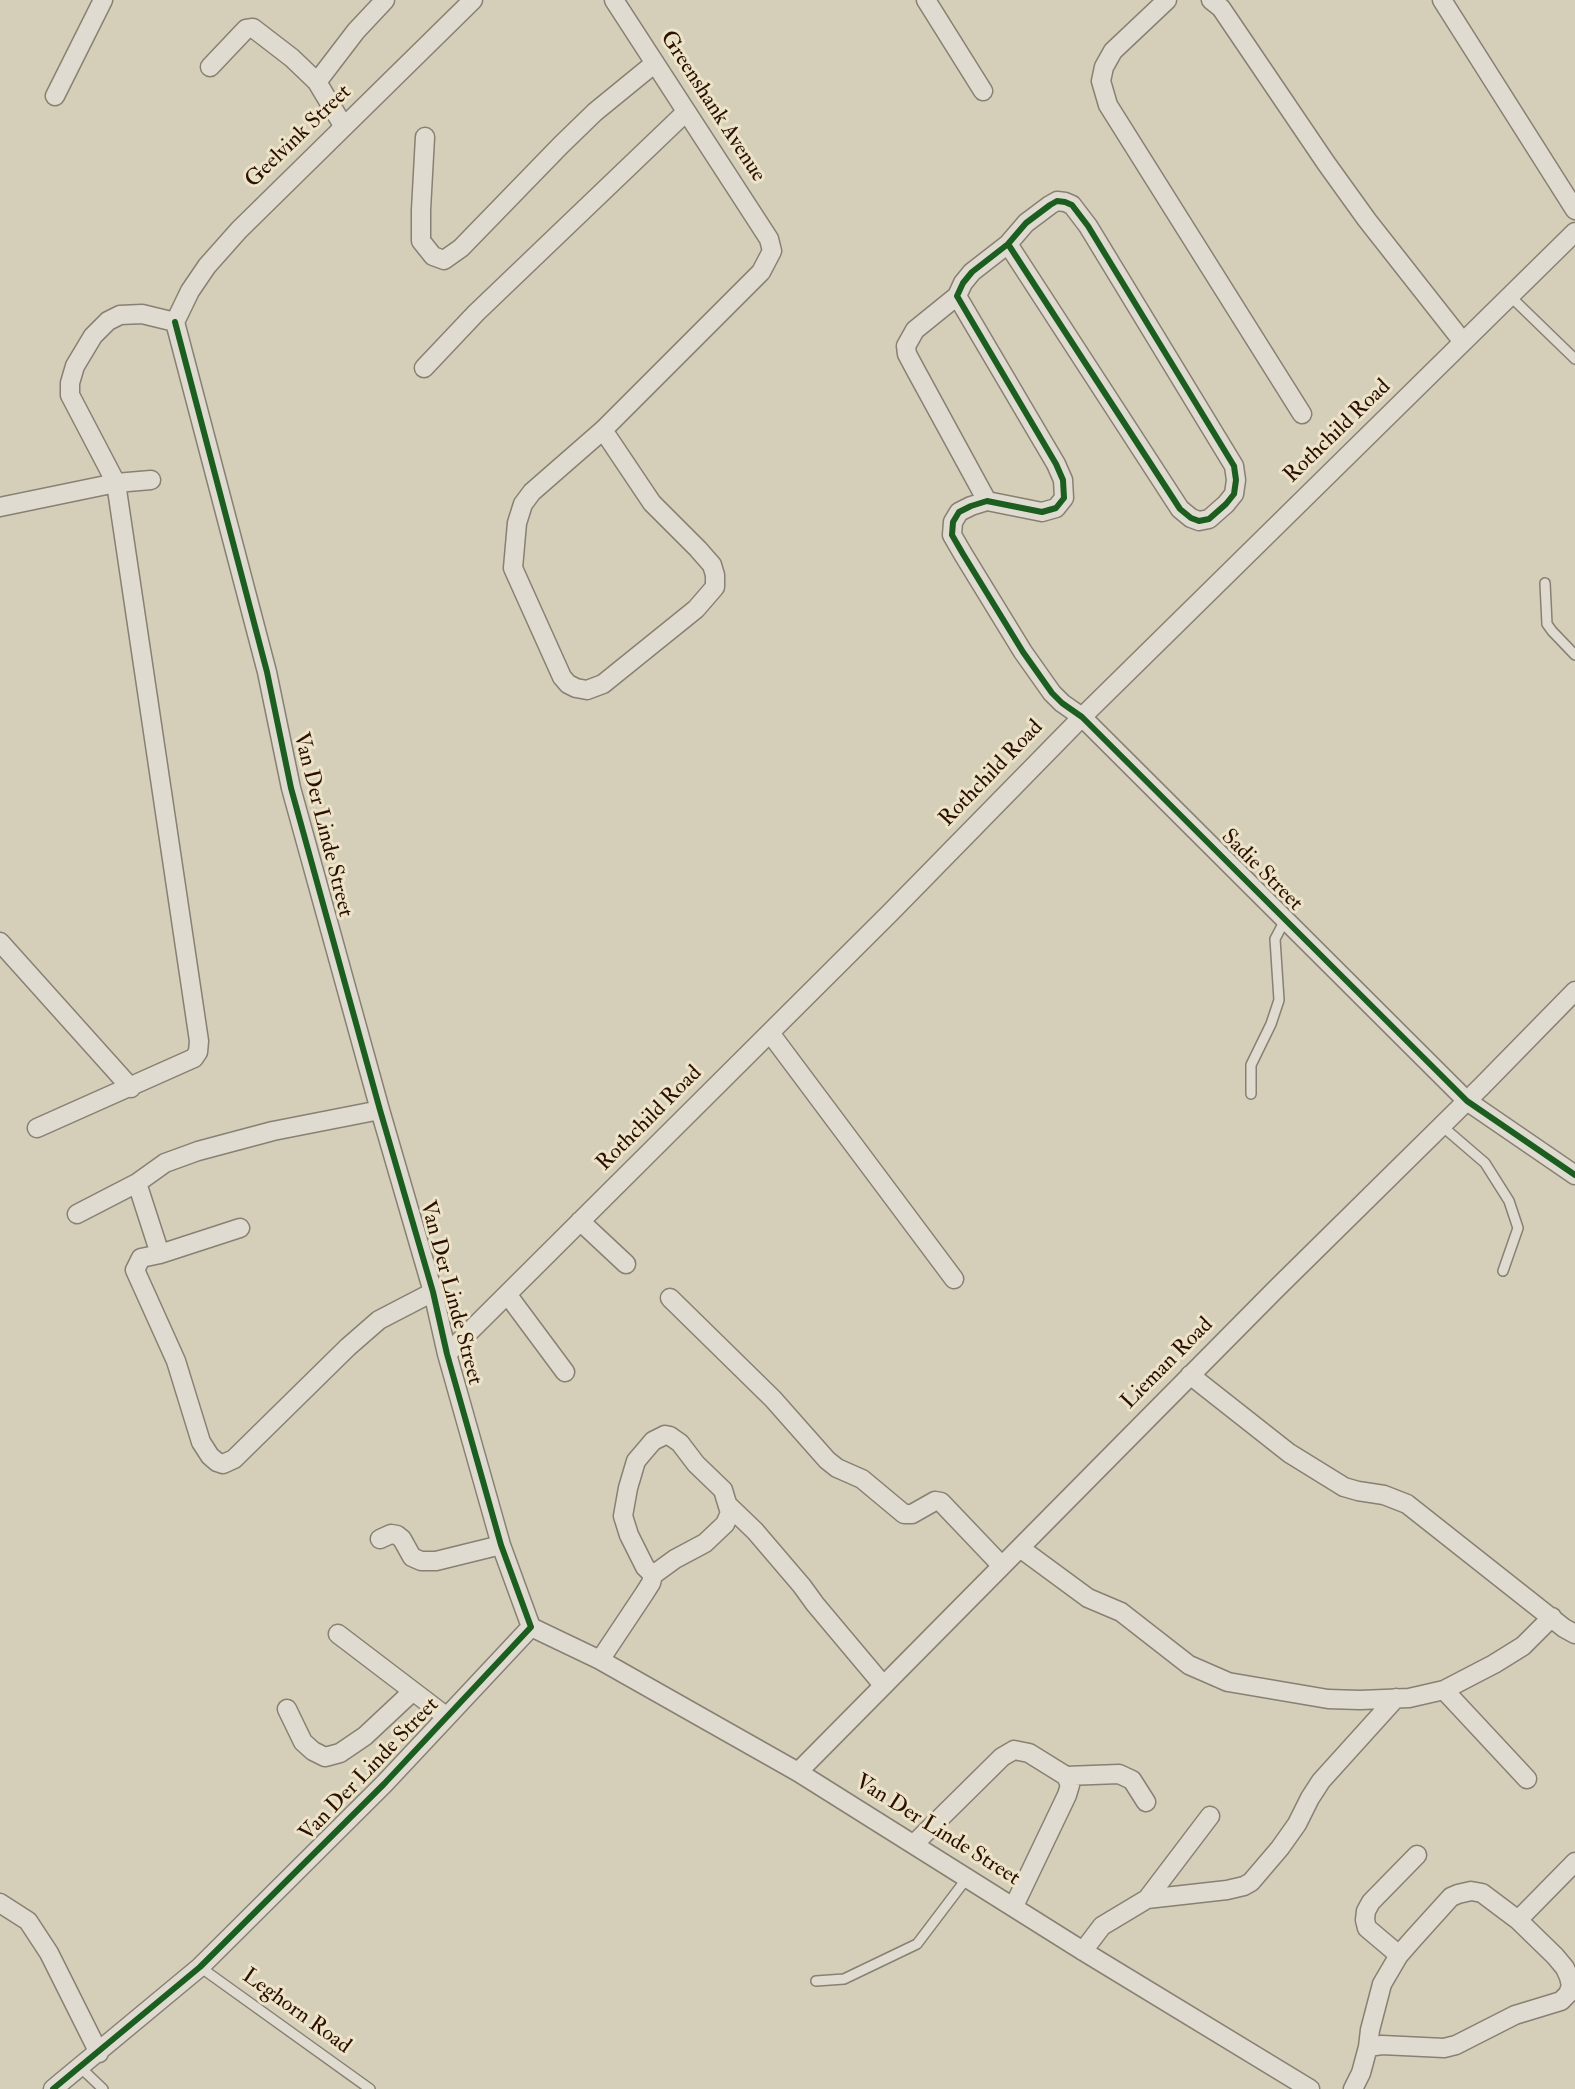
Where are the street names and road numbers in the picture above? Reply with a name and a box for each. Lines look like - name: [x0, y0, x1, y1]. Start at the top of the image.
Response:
- street label: Greenshank Avenue: [653, 27, 771, 187]
- street label: Geelvink Street: [240, 80, 358, 194]
- street label: Rothchild Road: [1279, 375, 1397, 489]
- street label: Rothchild Road: [935, 715, 1049, 833]
- street label: Van Der Linde Street: [286, 730, 358, 920]
- street label: Sadie Street: [1215, 825, 1307, 917]
- street label: Rothchild Road: [592, 1061, 708, 1177]
- street label: Van Der Linde Street: [413, 1198, 487, 1388]
- street label: Lieman Road: [1117, 1313, 1219, 1415]
- street label: Van Der Linde Street: [295, 1693, 445, 1847]
- street label: Van Der Linde Street: [850, 1770, 1024, 1892]
- street label: Leghorn Road: [236, 1964, 356, 2060]

